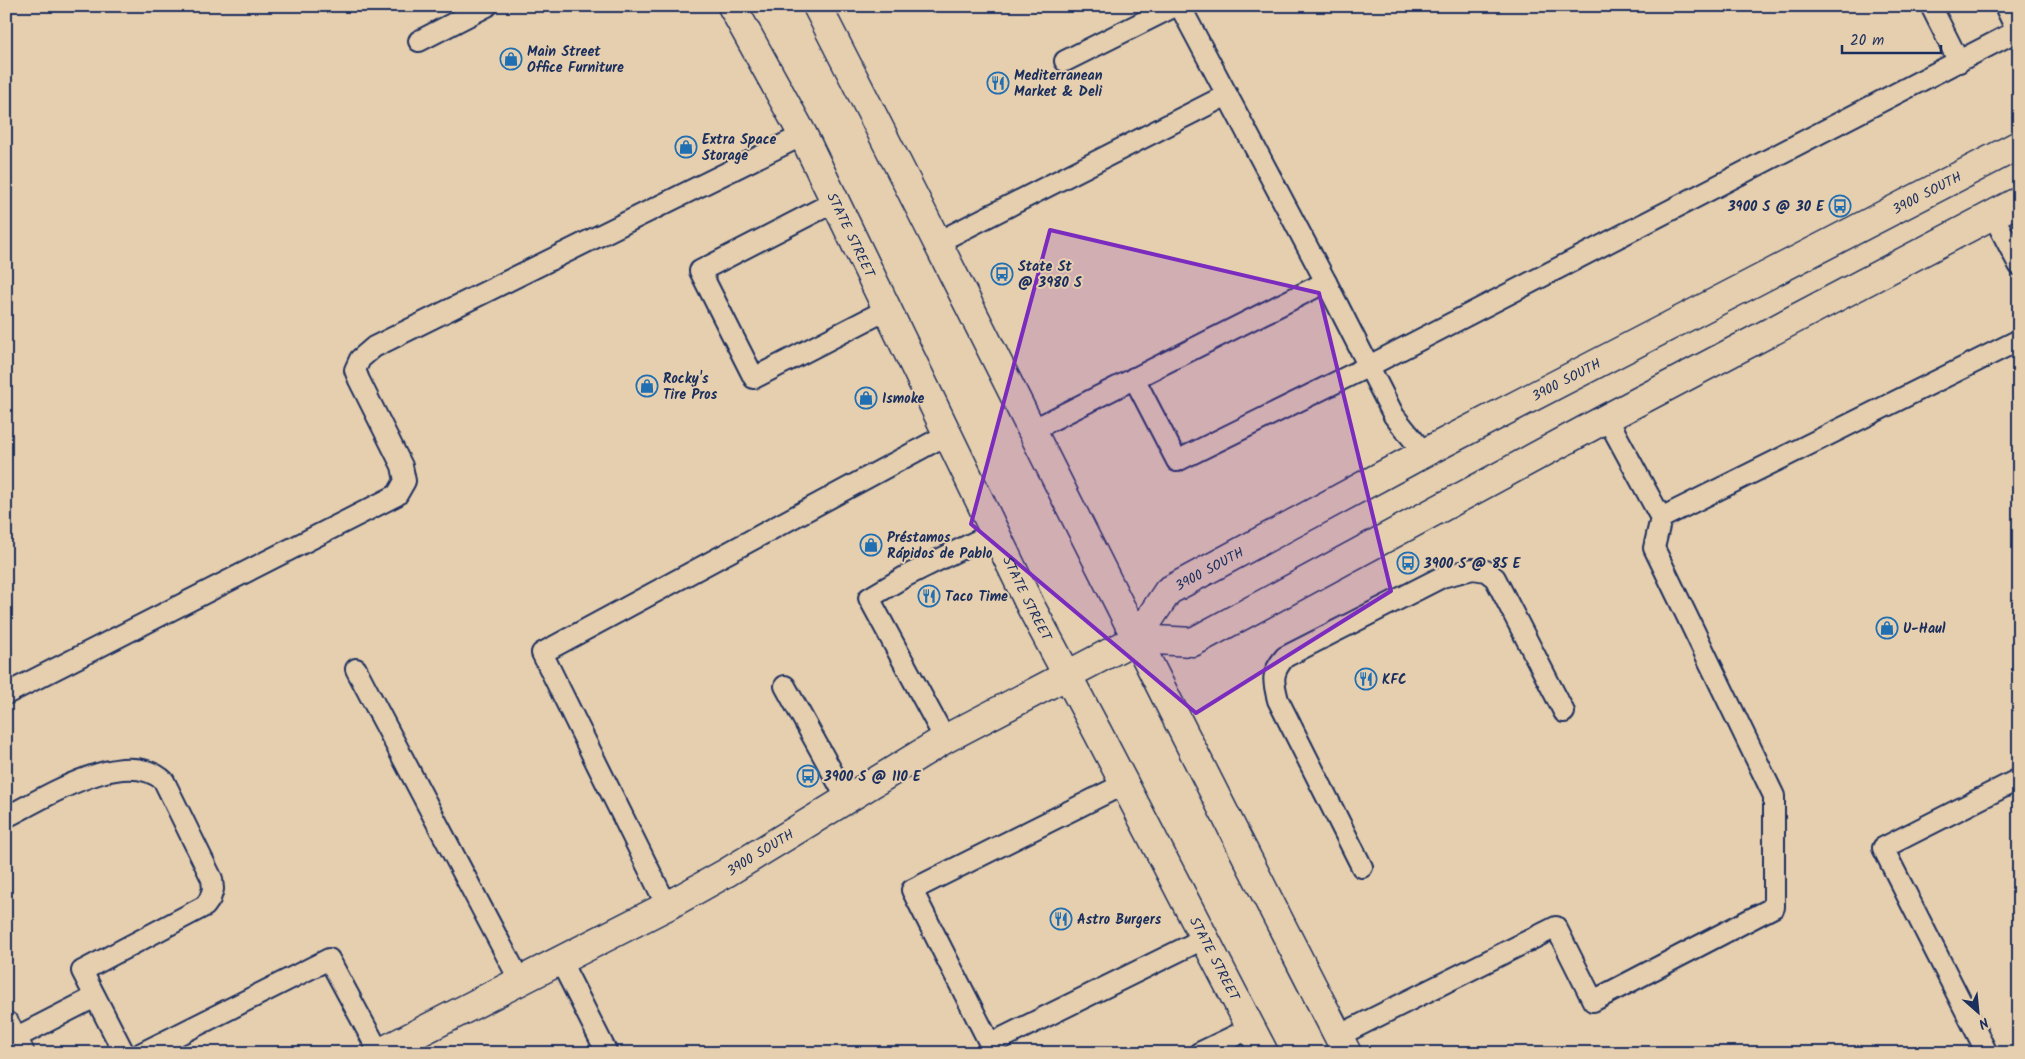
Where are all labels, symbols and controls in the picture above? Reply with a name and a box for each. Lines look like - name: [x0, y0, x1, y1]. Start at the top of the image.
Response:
- scale bar: [1842, 22, 1941, 54]
- text: 20 m: [1850, 29, 1884, 53]
- place label: Main Street Office Furniture: [527, 41, 624, 79]
- shop icon: Main Street Office Furniture: [499, 47, 523, 71]
- place label: Mediterranean Market & Deli: [1014, 65, 1103, 103]
- restaurant icon: Mediterranean Market & Deli: [986, 71, 1010, 95]
- place label: Extra Space Storage: [702, 129, 777, 167]
- shop icon: Extra Space Storage: [674, 135, 698, 159]
- street label: 3900 SOUTH: [1889, 166, 1966, 221]
- street label: STATE STREET: [820, 189, 881, 283]
- bus stop icon: 3900 S @ 30 E: [1828, 194, 1852, 218]
- place label: 3900 S @ 30 E: [1727, 196, 1825, 218]
- place label: State St @ 3980 S: [1018, 256, 1082, 294]
- bus stop icon: State St @ 3980 S: [990, 262, 1014, 286]
- street label: 3900 SOUTH: [1528, 353, 1605, 407]
- place label: Rocky's Tire Pros: [663, 368, 718, 406]
- shop icon: Rocky's Tire Pros: [635, 374, 659, 398]
- shop icon: Ismoke: [854, 386, 878, 410]
- place label: Ismoke: [882, 388, 925, 410]
- place label: Préstamos Rápidos de Pablo: [887, 527, 993, 565]
- shop icon: Préstamos Rápidos de Pablo: [859, 533, 883, 557]
- street label: 3900 SOUTH: [1171, 542, 1248, 597]
- bus stop icon: 3900 S @ 85 E: [1396, 551, 1420, 575]
- street label: STATE STREET: [996, 553, 1058, 646]
- place label: 3900 S @ 85 E: [1423, 553, 1522, 575]
- restaurant icon: Taco Time: [917, 584, 941, 608]
- place label: Taco Time: [945, 586, 1008, 608]
- shop icon: U-Haul: [1875, 616, 1899, 640]
- place label: U-Haul: [1903, 618, 1946, 640]
- restaurant icon: KFC: [1354, 667, 1378, 691]
- place label: KFC: [1382, 669, 1407, 691]
- bus stop icon: 3900 S @ 110 E: [796, 764, 820, 788]
- place label: 3900 S @ 110 E: [823, 766, 922, 788]
- street label: 3900 SOUTH: [723, 824, 799, 882]
- restaurant icon: Astro Burgers: [1049, 907, 1073, 931]
- place label: Astro Burgers: [1077, 909, 1162, 931]
- street label: STATE STREET: [1183, 913, 1246, 1006]
- north arrow: [1952, 986, 2002, 1036]
- text: N: [1974, 1011, 1992, 1035]

